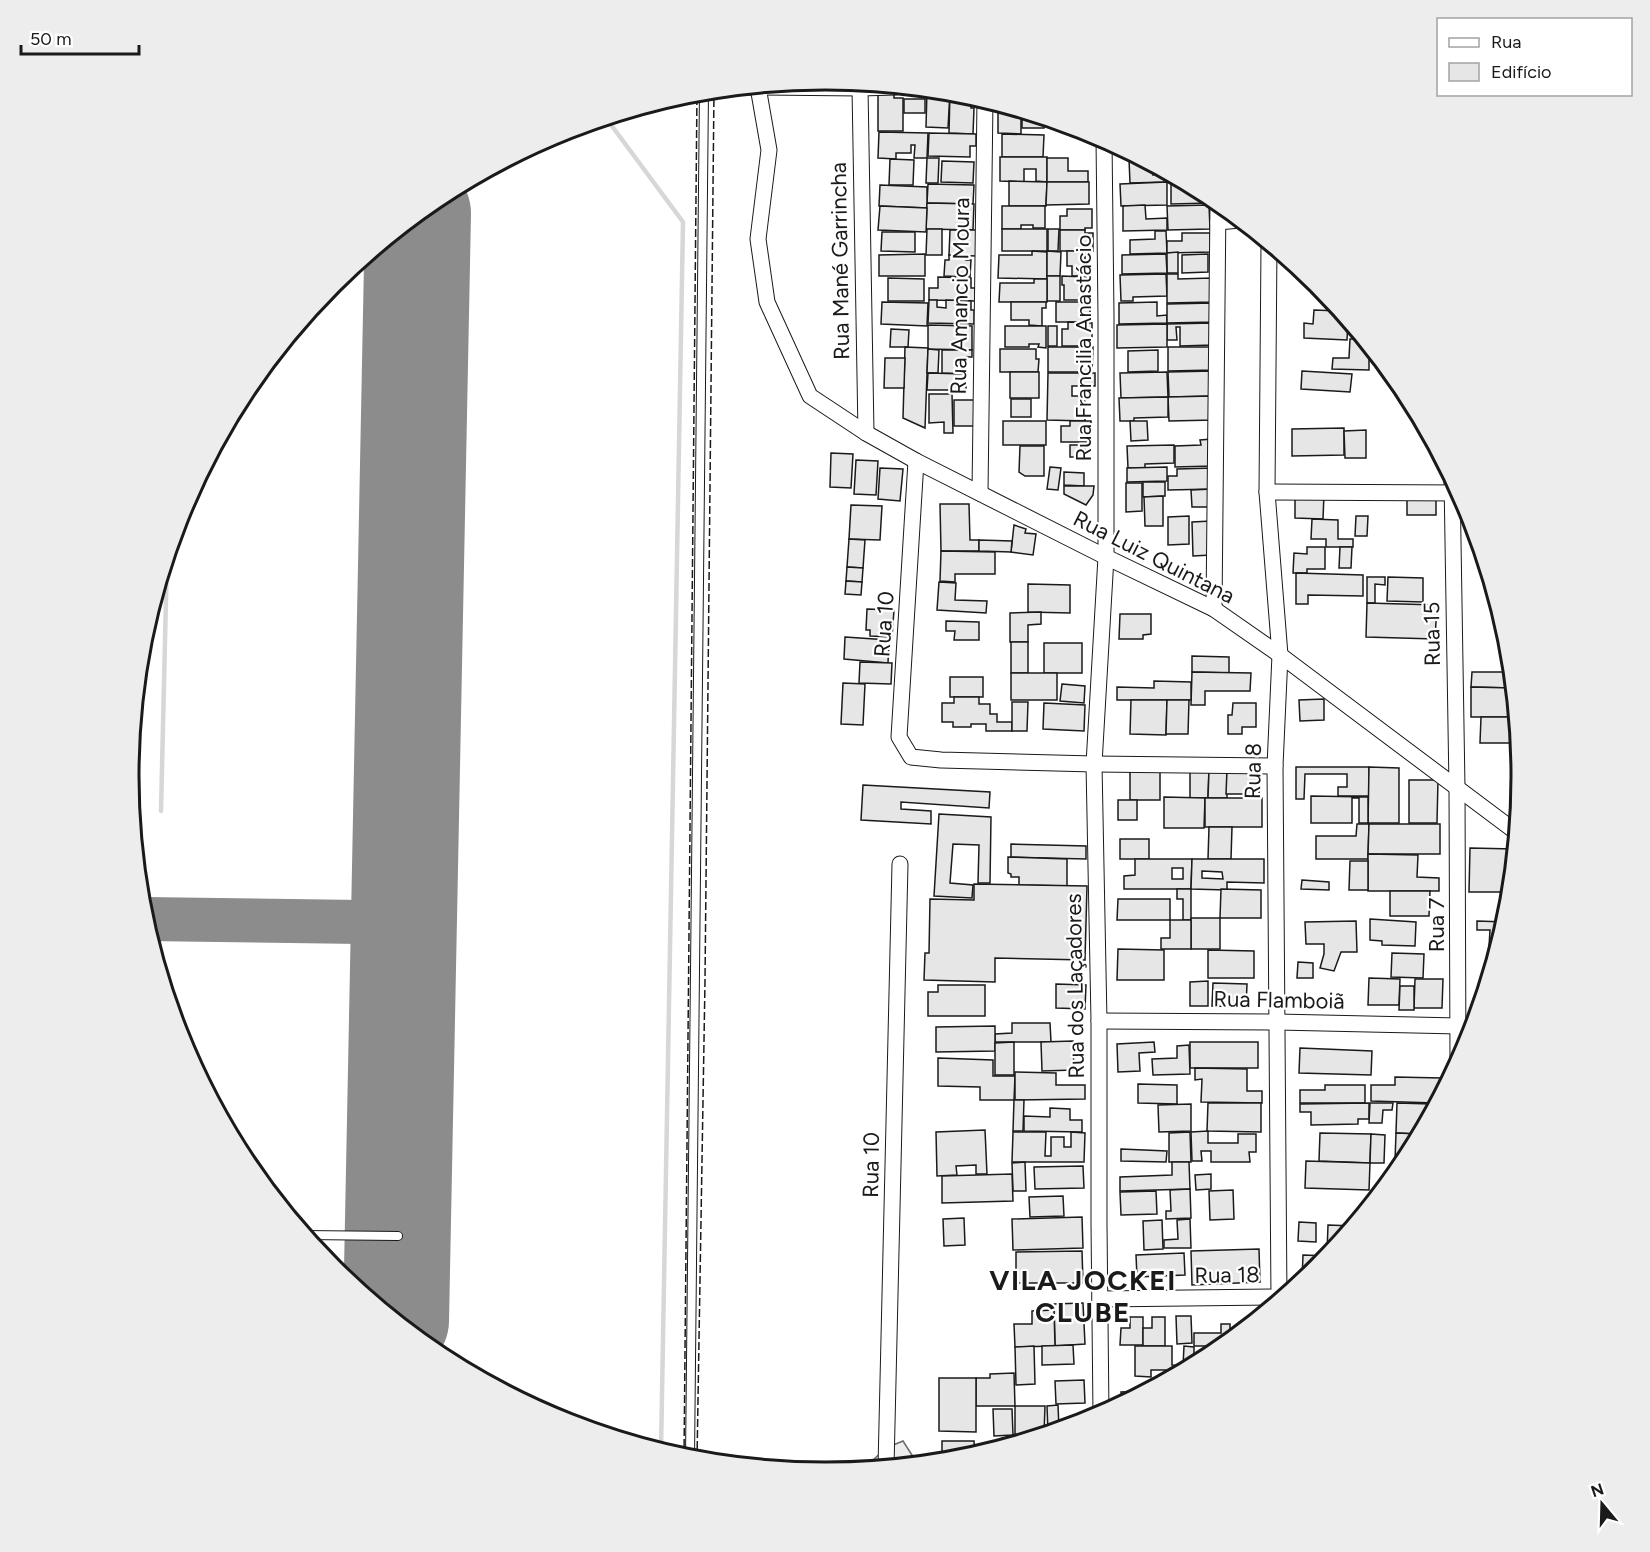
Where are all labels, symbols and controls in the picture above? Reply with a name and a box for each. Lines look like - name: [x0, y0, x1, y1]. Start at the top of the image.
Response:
- scale bar: [21, 18, 140, 56]
- legend: [1437, 18, 1632, 96]
- text: 50 m: [30, 28, 72, 50]
- text: Rua: [1491, 31, 1522, 53]
- text: Edifício: [1491, 61, 1552, 83]
- street label: Rua Mané Garrincha: [825, 162, 855, 360]
- street label: Rua Amancio Moura: [945, 197, 975, 395]
- street label: Rua Francilia Anastácio: [1070, 235, 1097, 461]
- street label: Rua Luiz Quintana: [1069, 505, 1239, 609]
- street label: Rua 10: [868, 590, 900, 658]
- street label: Rua 15: [1418, 602, 1446, 666]
- street label: Rua 8: [1239, 743, 1267, 799]
- street label: Rua dos Laçadores: [1060, 893, 1090, 1079]
- street label: Rua 7: [1423, 898, 1450, 952]
- street label: Rua Flamboiã: [1213, 985, 1345, 1015]
- street label: Rua 10: [857, 1132, 885, 1198]
- street label: Rua 18: [1194, 1261, 1260, 1289]
- district label: VILA JOCKEI CLUBE: [989, 1263, 1177, 1329]
- north arrow: [1572, 1474, 1632, 1534]
- text: N: [1588, 1479, 1606, 1501]

